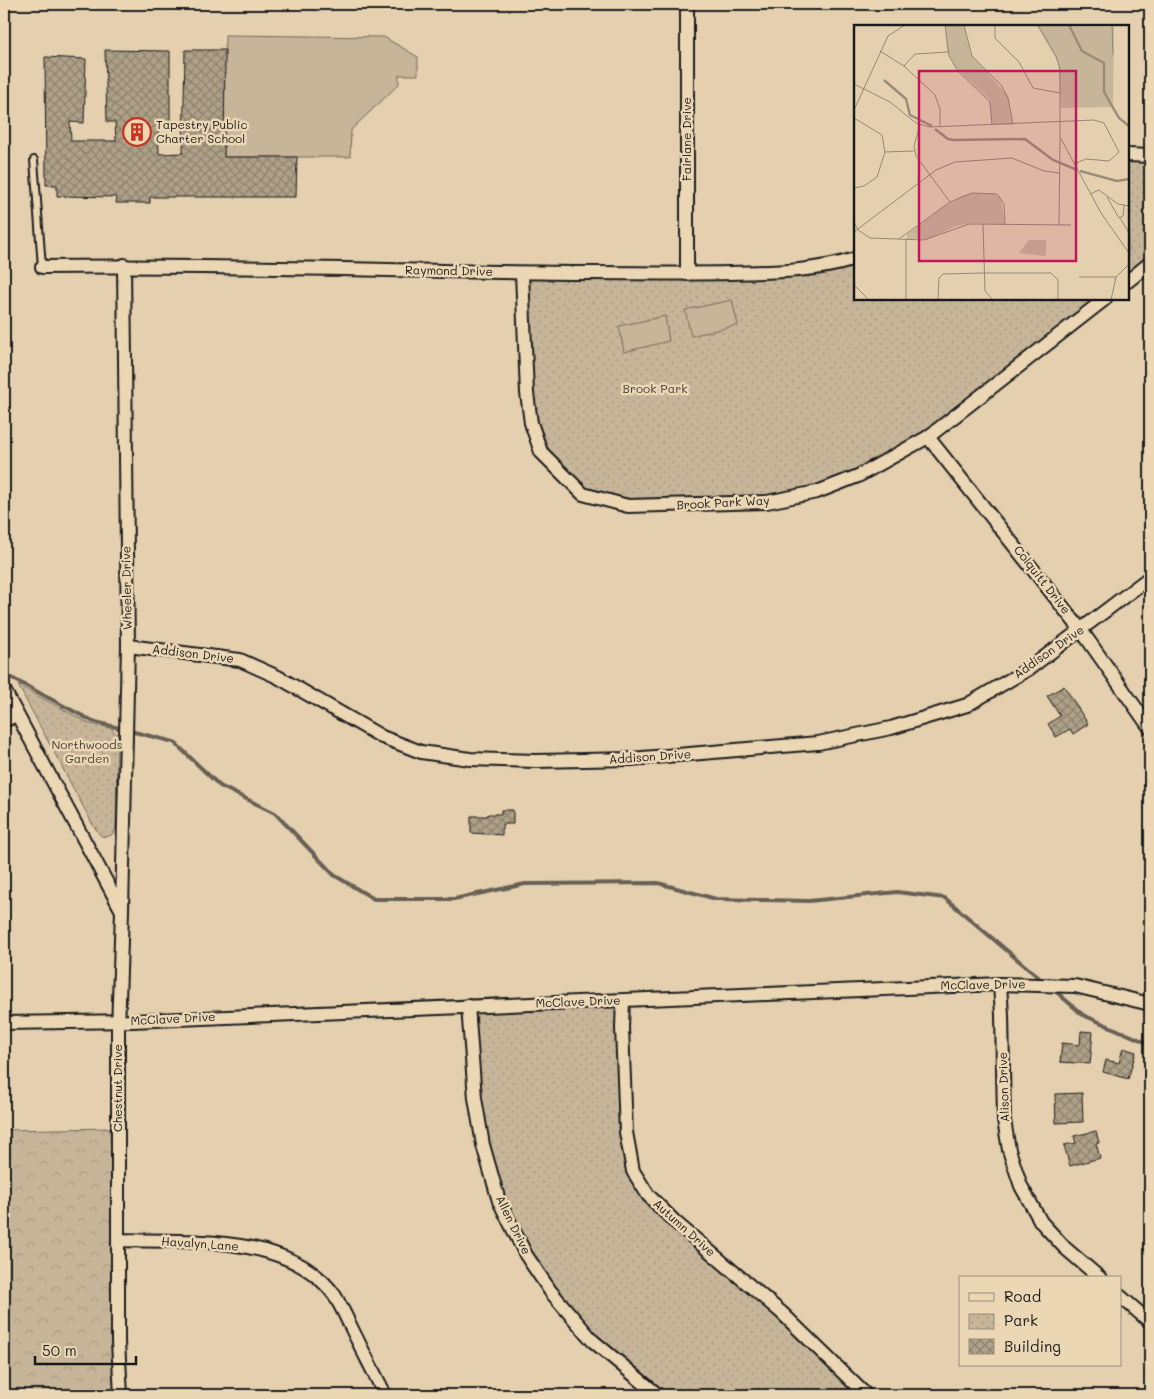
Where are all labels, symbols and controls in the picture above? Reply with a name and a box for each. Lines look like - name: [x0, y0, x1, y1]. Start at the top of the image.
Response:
- inset map: [854, 25, 1129, 300]
- street label: Fairlane Drive: [678, 97, 694, 181]
- place label: Tapestry Public Charter School: [156, 116, 248, 146]
- building icon: Tapestry Public Charter School: [122, 117, 152, 147]
- street label: Raymond Drive: [405, 261, 493, 279]
- park label: Brook Park: [622, 380, 688, 396]
- street label: Brook Park Way: [676, 492, 770, 512]
- street label: Colquitt Drive: [1011, 542, 1075, 617]
- street label: Wheeler Drive: [117, 546, 135, 630]
- street label: Addison Drive: [1010, 621, 1087, 681]
- street label: Addison Drive: [151, 640, 235, 666]
- park label: Northwoods Garden: [51, 736, 123, 766]
- street label: Addison Drive: [608, 745, 692, 767]
- street label: McClave Drive: [940, 975, 1026, 993]
- street label: McClave Drive: [535, 992, 621, 1010]
- street label: McClave Drive: [130, 1008, 216, 1028]
- street label: Chestnut Drive: [109, 1044, 125, 1132]
- street label: Alison Drive: [994, 1052, 1012, 1122]
- street label: Allen Drive: [493, 1192, 535, 1257]
- street label: Autumn Drive: [650, 1195, 719, 1259]
- street label: Havalyn Lane: [161, 1232, 239, 1254]
- legend: [959, 1276, 1122, 1366]
- text: Road: [1004, 1286, 1041, 1306]
- text: Park: [1004, 1310, 1038, 1330]
- scale bar: [35, 1334, 136, 1366]
- text: Building: [1004, 1336, 1061, 1356]
- text: 50 m: [42, 1340, 77, 1360]

